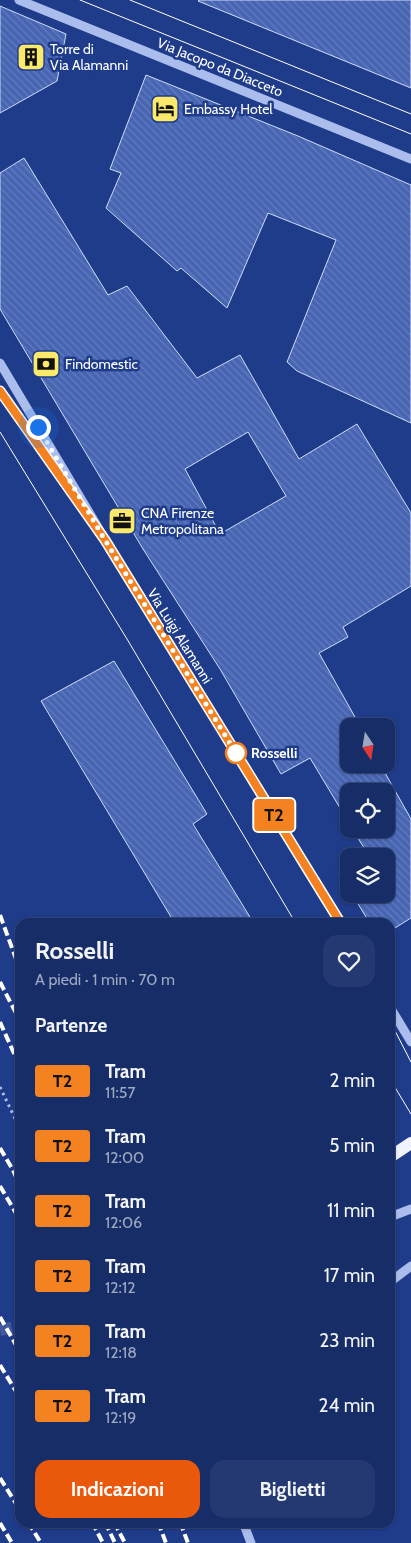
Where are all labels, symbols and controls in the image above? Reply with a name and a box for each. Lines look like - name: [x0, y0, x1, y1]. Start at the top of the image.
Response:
- street label: Via Jacopo da Diacceto: [154, 34, 286, 101]
- place label: Torre di Via Alamanni: [50, 40, 128, 74]
- building icon: Torre di Via Alamanni: [16, 42, 46, 72]
- hotel icon: Embassy Hotel: [150, 94, 180, 124]
- place label: Embassy Hotel: [184, 100, 273, 118]
- bank icon: Findomestic: [31, 349, 61, 379]
- place label: Findomestic: [65, 355, 138, 373]
- your location: [26, 415, 51, 440]
- place label: CNA Firenze Metropolitana: [141, 504, 224, 538]
- office icon: CNA Firenze Metropolitana: [107, 506, 137, 536]
- street label: Via Luigi Alamanni: [144, 585, 216, 687]
- north arrow: [340, 718, 395, 772]
- map controls: [340, 718, 395, 903]
- marker: Rosselli: [225, 742, 247, 764]
- place label: Rosselli: [251, 744, 297, 762]
- button: locate: [340, 783, 395, 838]
- line badge: T2: [252, 799, 296, 831]
- text: T2: [264, 804, 284, 826]
- button: layers: [340, 848, 395, 903]
- button: heart: [323, 935, 375, 987]
- text: Rosselli: [35, 936, 114, 965]
- text: A piedi · 1 min · 70 m: [35, 970, 175, 989]
- text: Partenze: [35, 1014, 107, 1037]
- text: Tram: [105, 1060, 146, 1083]
- text: 2 min: [329, 1069, 375, 1092]
- text: T2: [53, 1070, 72, 1092]
- text: 11:57: [105, 1083, 135, 1102]
- text: Tram: [105, 1125, 146, 1148]
- text: 5 min: [329, 1134, 375, 1157]
- text: T2: [53, 1135, 72, 1157]
- text: 12:00: [105, 1148, 144, 1167]
- text: Tram: [105, 1190, 146, 1213]
- text: 11 min: [327, 1199, 375, 1222]
- text: T2: [53, 1200, 72, 1222]
- text: 12:06: [105, 1213, 142, 1232]
- text: Tram: [105, 1255, 146, 1278]
- text: 17 min: [324, 1264, 375, 1287]
- text: T2: [53, 1265, 72, 1287]
- text: 12:12: [105, 1278, 136, 1297]
- text: Tram: [105, 1320, 146, 1343]
- text: 23 min: [319, 1329, 375, 1352]
- text: T2: [53, 1330, 72, 1352]
- text: 12:18: [105, 1343, 137, 1362]
- text: Tram: [105, 1385, 146, 1408]
- text: 24 min: [318, 1394, 375, 1417]
- text: T2: [53, 1395, 72, 1417]
- text: 12:19: [105, 1408, 136, 1427]
- button: Indicazioni: [35, 1460, 200, 1518]
- button: Biglietti: [210, 1460, 375, 1518]

